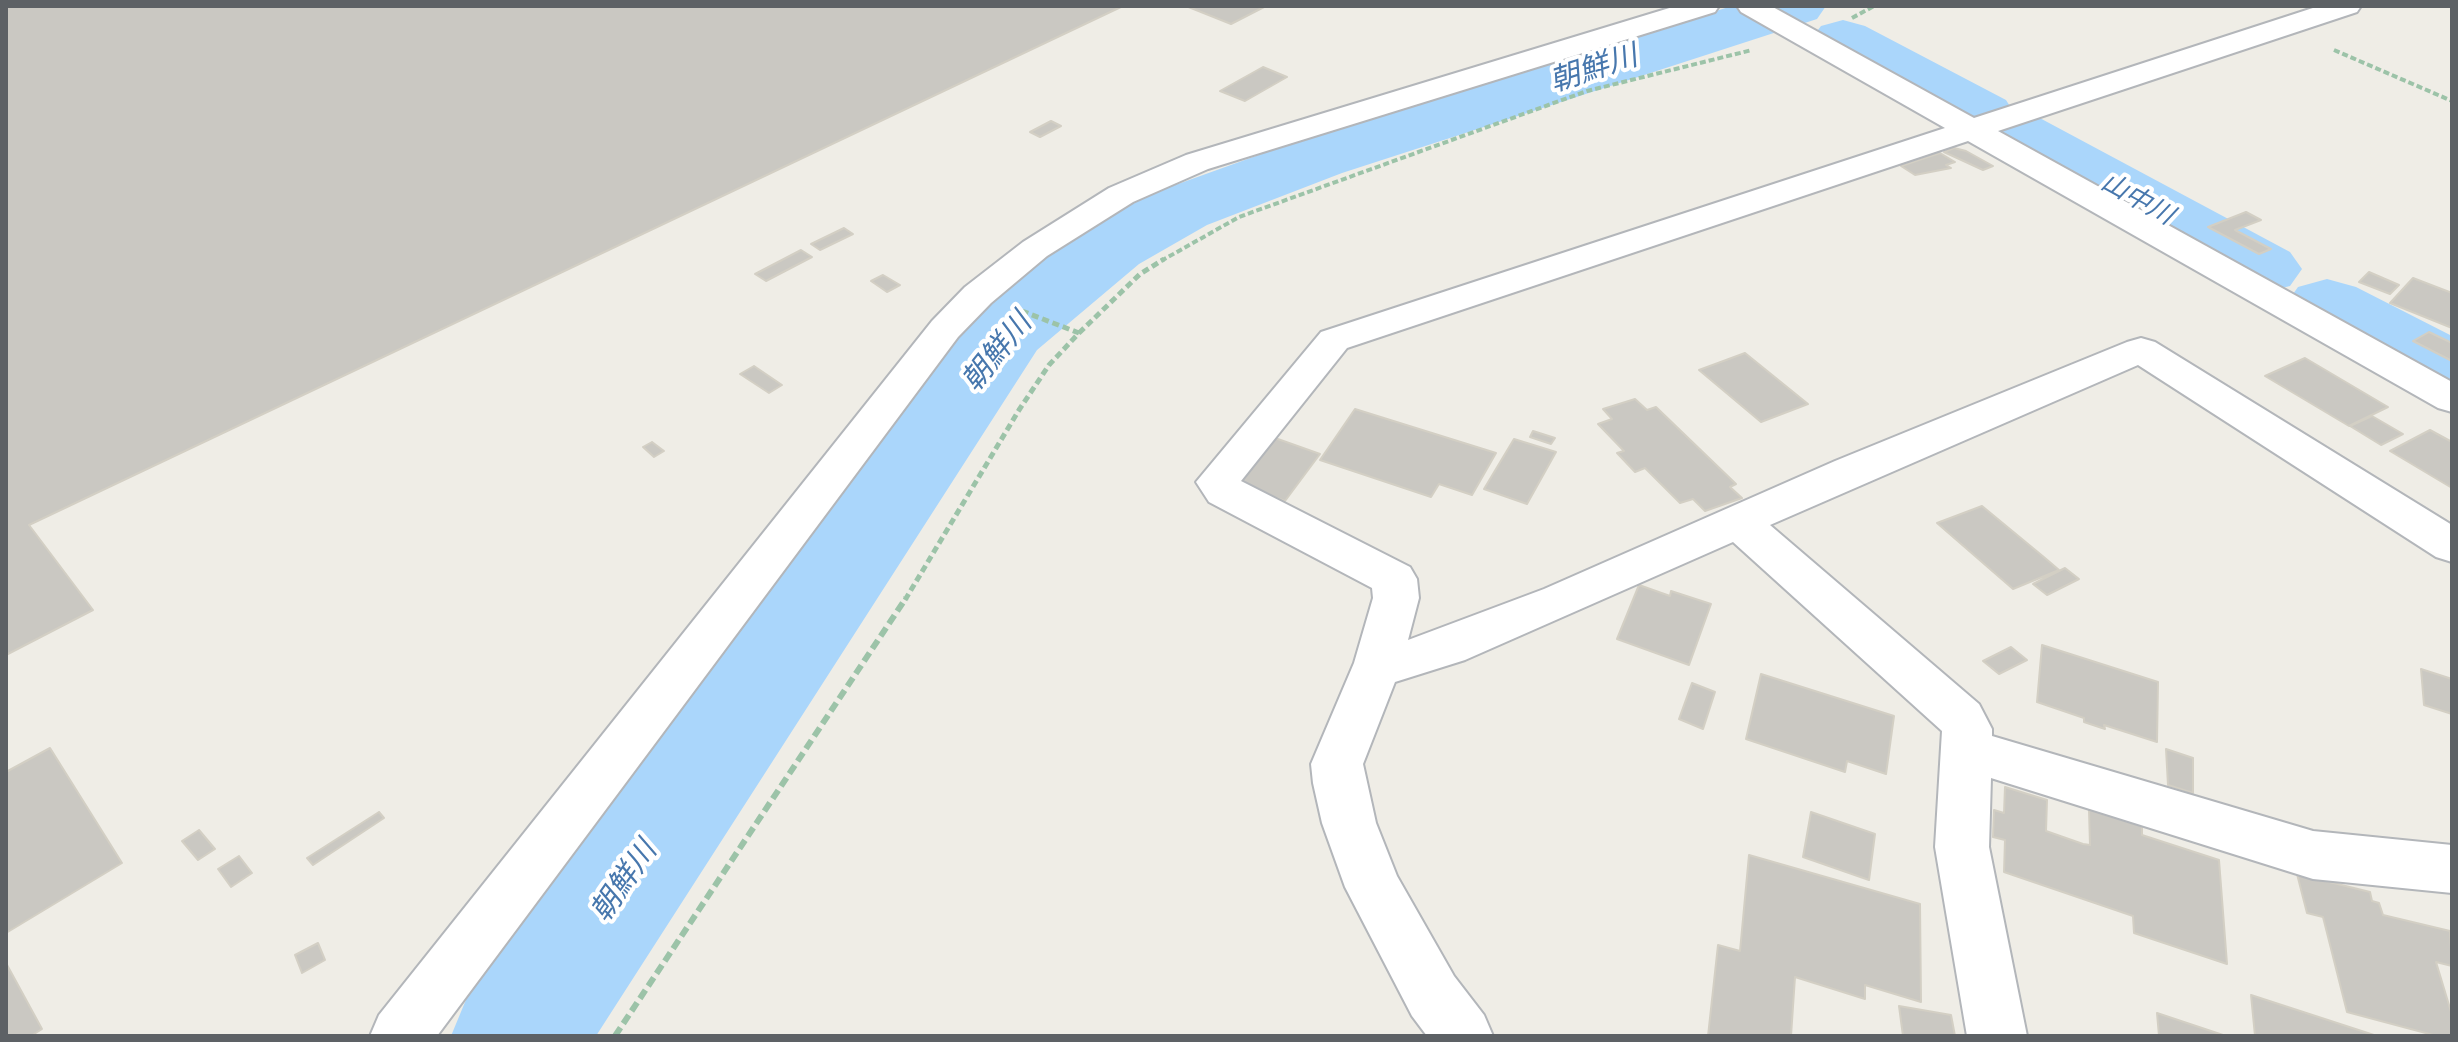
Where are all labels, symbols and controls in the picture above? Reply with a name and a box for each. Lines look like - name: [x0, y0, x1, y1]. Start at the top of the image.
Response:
- water label: 朝鮮川: [1546, 39, 1642, 101]
- water label: 山中川: [2095, 167, 2179, 233]
- water label: 朝鮮川: [956, 307, 1040, 399]
- water label: 朝鮮川: [584, 835, 666, 929]

